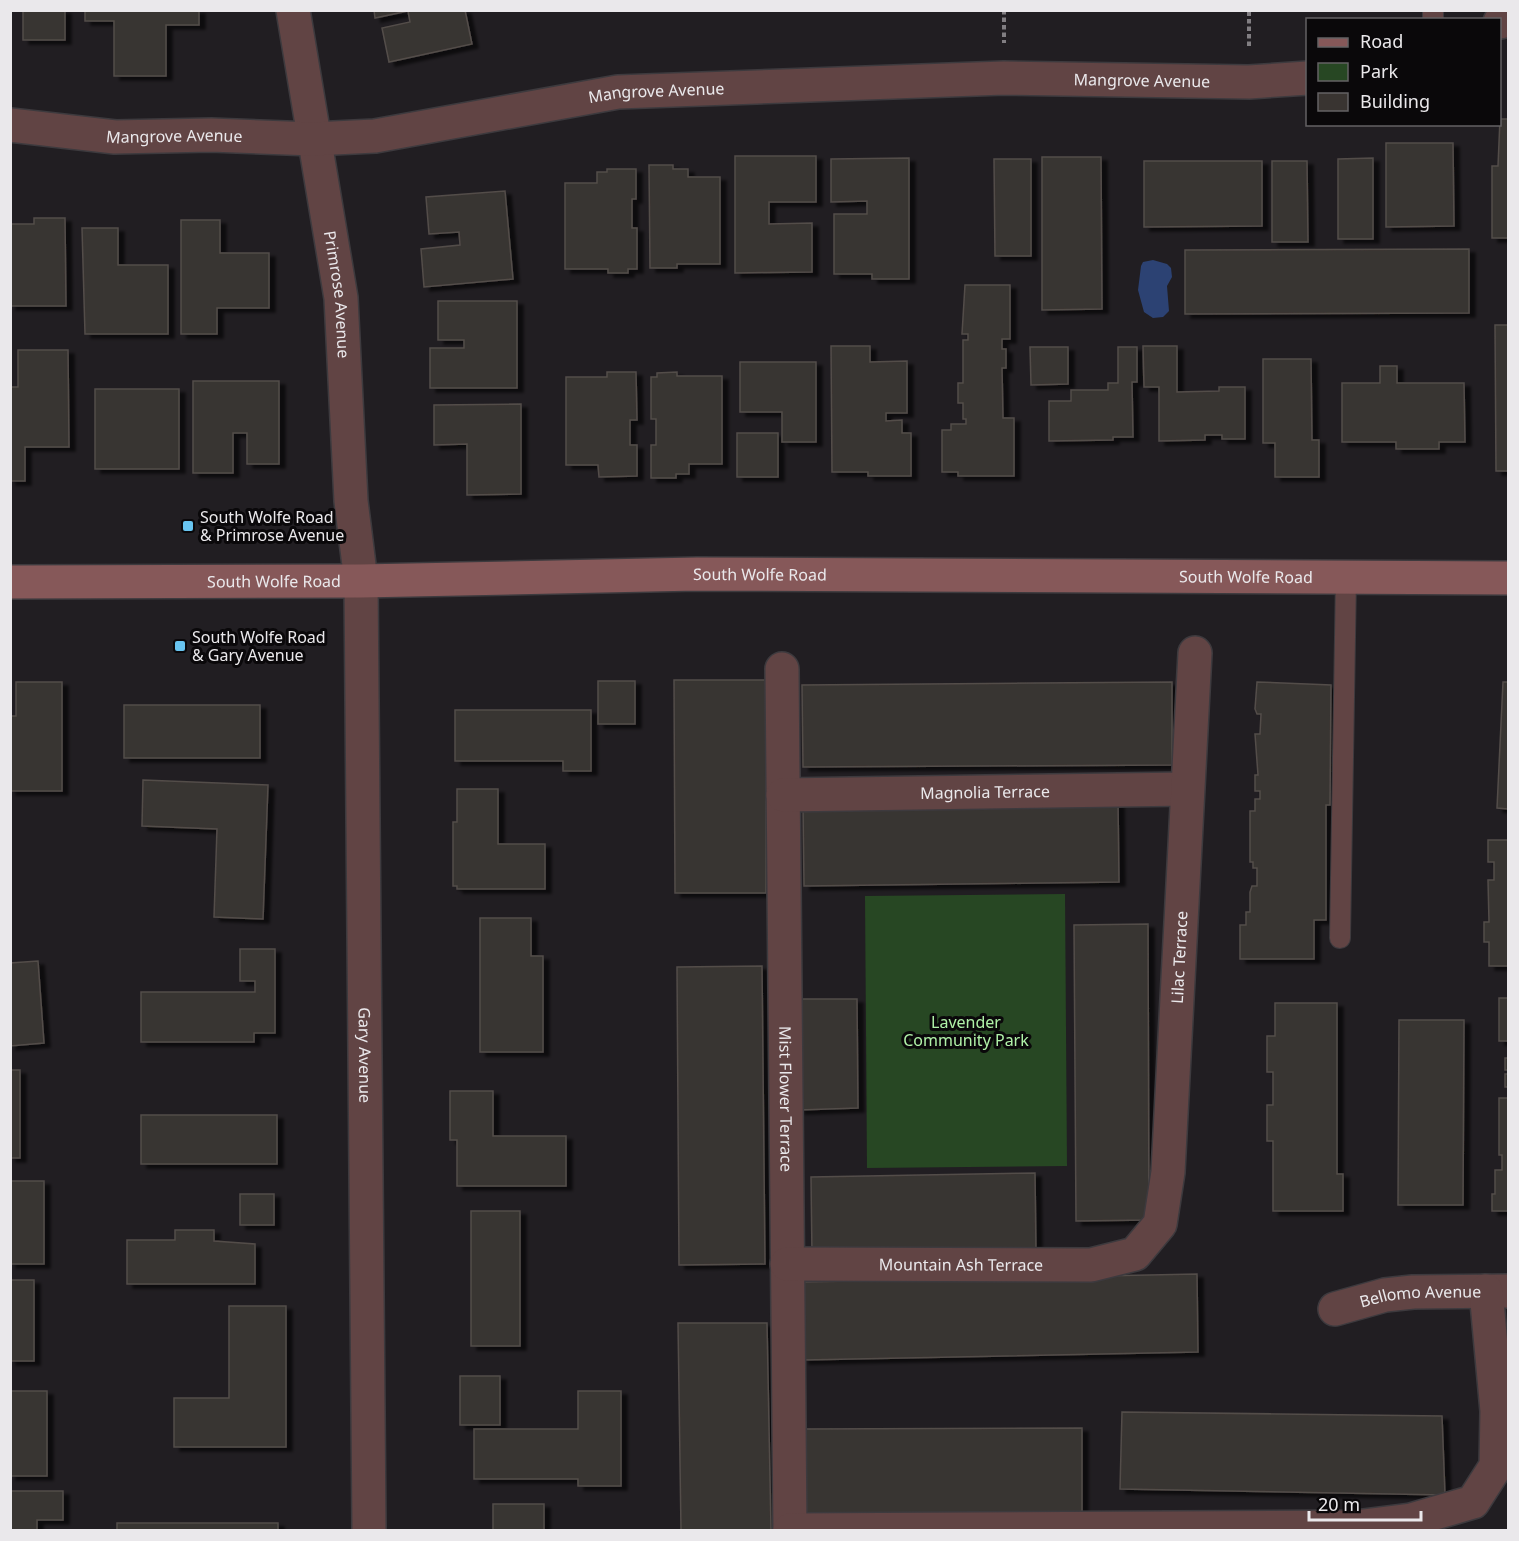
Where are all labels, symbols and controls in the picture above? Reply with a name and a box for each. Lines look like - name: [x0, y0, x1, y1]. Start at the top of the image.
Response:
- legend: [1306, 18, 1501, 126]
- text: Road: [1360, 29, 1403, 53]
- text: Park: [1360, 59, 1398, 83]
- street label: Mangrove Avenue: [1074, 68, 1210, 92]
- street label: Mangrove Avenue: [586, 77, 725, 108]
- text: Building: [1360, 89, 1430, 113]
- street label: Mangrove Avenue: [105, 124, 243, 149]
- street label: Primrose Avenue: [319, 229, 355, 359]
- place label: South Wolfe Road & Primrose Avenue: [200, 506, 344, 546]
- marker: South Wolfe Road & Primrose Avenue: [181, 519, 195, 533]
- street label: South Wolfe Road: [693, 563, 827, 586]
- street label: South Wolfe Road: [1179, 565, 1313, 588]
- street label: South Wolfe Road: [207, 570, 341, 592]
- place label: South Wolfe Road & Gary Avenue: [192, 626, 326, 666]
- marker: South Wolfe Road & Gary Avenue: [173, 639, 187, 653]
- street label: Magnolia Terrace: [920, 780, 1050, 804]
- street label: Lilac Terrace: [1166, 910, 1193, 1004]
- street label: Gary Avenue: [354, 1007, 376, 1103]
- park label: Lavender Community Park: [903, 1011, 1029, 1051]
- street label: Mist Flower Terrace: [774, 1026, 798, 1172]
- street label: Mountain Ash Terrace: [879, 1253, 1043, 1276]
- street label: Bellomo Avenue: [1357, 1280, 1481, 1313]
- scale bar: [1309, 1484, 1422, 1522]
- text: 20 m: [1318, 1492, 1360, 1516]

